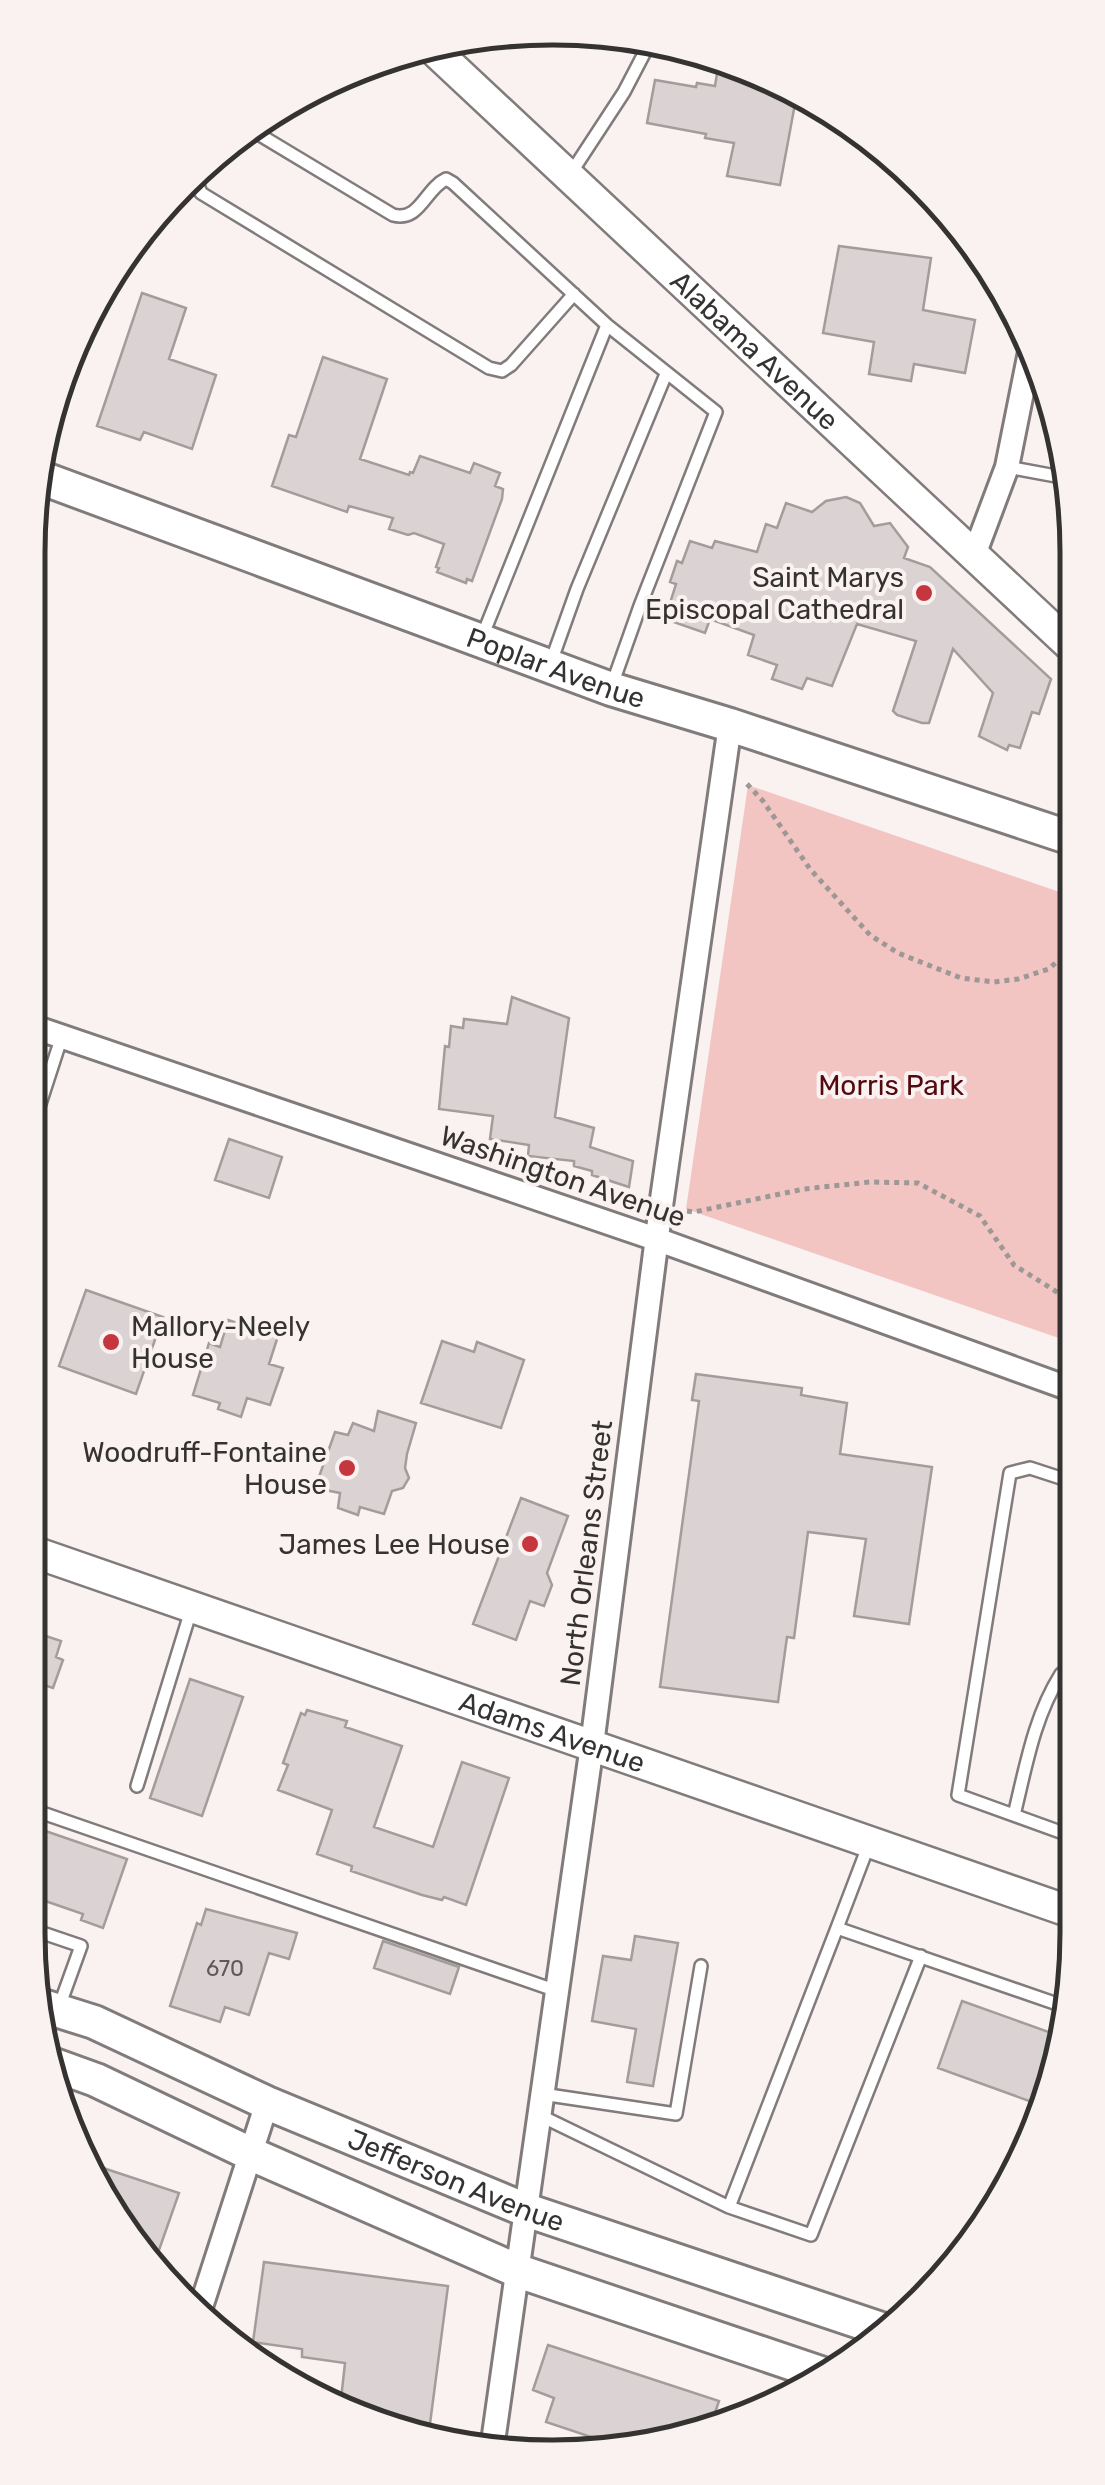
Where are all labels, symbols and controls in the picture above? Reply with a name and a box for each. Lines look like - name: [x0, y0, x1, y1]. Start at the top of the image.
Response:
- street label: Alabama Avenue: [664, 264, 845, 437]
- place label: Saint Marys Episcopal Cathedral: [645, 561, 904, 626]
- marker: Saint Marys Episcopal Cathedral: [913, 582, 935, 604]
- street label: Poplar Avenue: [462, 621, 649, 715]
- park label: Morris Park: [818, 1069, 964, 1102]
- street label: Washington Avenue: [436, 1119, 690, 1234]
- place label: Mallory-Neely House: [131, 1310, 310, 1375]
- marker: Mallory-Neely House: [100, 1331, 122, 1353]
- street label: North Orleans Street: [554, 1418, 619, 1688]
- place label: Woodruff-Fontaine House: [82, 1436, 327, 1501]
- marker: Woodruff-Fontaine House: [336, 1457, 358, 1479]
- place label: James Lee House: [279, 1528, 510, 1561]
- marker: James Lee House: [519, 1533, 541, 1555]
- street label: Adams Avenue: [455, 1685, 649, 1780]
- house number: 670: [206, 1955, 244, 1982]
- street label: Jefferson Avenue: [343, 2122, 568, 2239]

